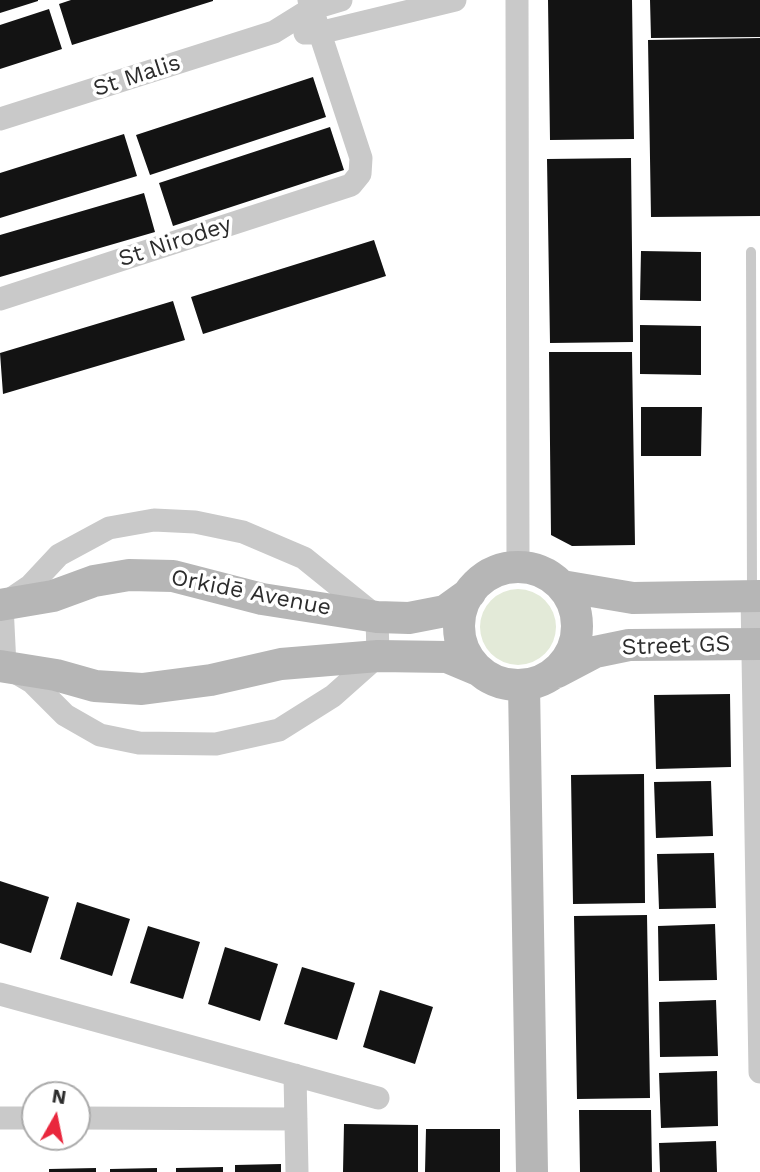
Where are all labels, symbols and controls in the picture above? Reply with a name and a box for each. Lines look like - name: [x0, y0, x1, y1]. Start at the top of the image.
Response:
- street label: St Malis: [90, 49, 184, 103]
- street label: St Nirodey: [115, 211, 235, 273]
- street label: Orkidē Avenue: [169, 564, 333, 622]
- street label: Street GS: [621, 630, 731, 662]
- north arrow: [21, 1081, 91, 1151]
- text: N: [50, 1084, 68, 1109]

